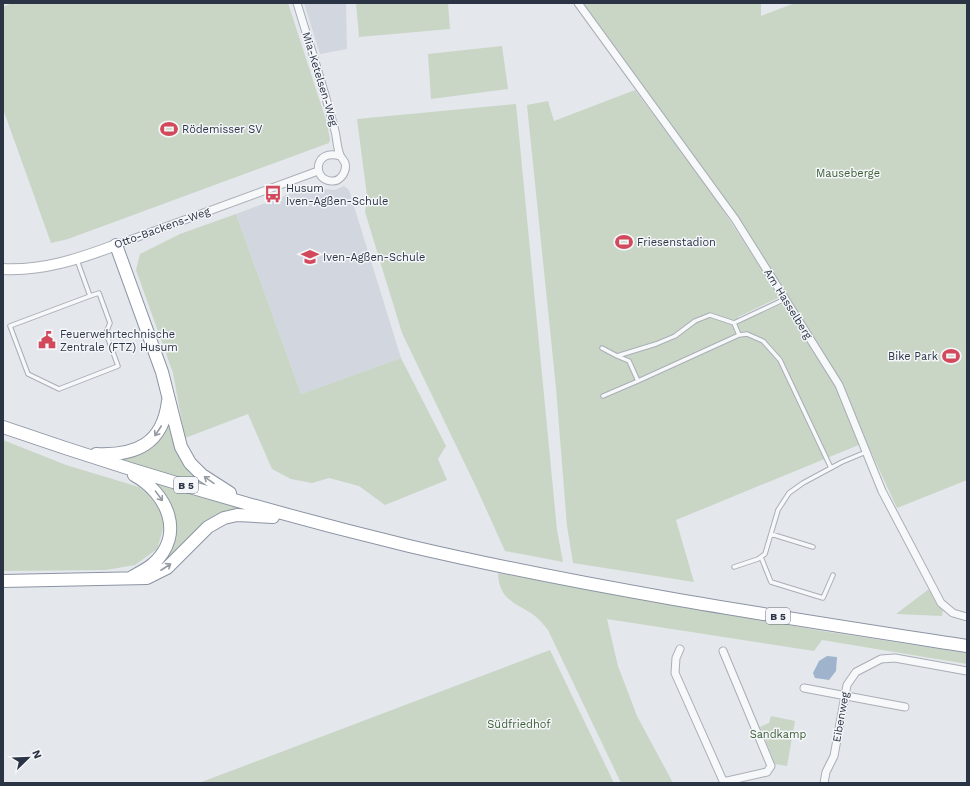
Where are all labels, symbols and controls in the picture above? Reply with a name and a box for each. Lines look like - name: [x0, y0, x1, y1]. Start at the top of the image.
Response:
- street label: Mia-Ketelsen-Weg: [299, 30, 341, 128]
- sports icon: Rödemisser SV: [159, 119, 179, 139]
- place label: Rödemisser SV: [182, 123, 262, 136]
- park label: Mauseberge: [816, 167, 880, 180]
- place label: Husum Iven-Agßen-Schule: [286, 182, 388, 208]
- bus stop icon: Husum Iven-Agßen-Schule: [263, 184, 283, 204]
- street label: Otto-Backens-Weg: [112, 205, 212, 251]
- sports icon: Friesenstadion: [614, 232, 634, 252]
- place label: Friesenstadion: [637, 236, 716, 249]
- school or university icon: Iven-Agßen-Schule: [300, 247, 320, 267]
- place label: Iven-Agßen-Schule: [323, 251, 425, 264]
- street label: Am Hasselberg: [761, 266, 815, 342]
- place label: Feuerwehrtechnische Zentrale (FTZ) Husum: [60, 328, 178, 354]
- public building icon: Feuerwehrtechnische Zentrale (FTZ) Husum: [37, 330, 57, 350]
- sports icon: Bike Park: [941, 346, 961, 366]
- place label: Bike Park: [888, 350, 938, 363]
- one-way arrow: [153, 425, 161, 437]
- one-way arrow: [204, 476, 215, 484]
- road number: B 5: [174, 477, 198, 493]
- one-way arrow: [155, 491, 164, 502]
- one-way arrow: [160, 563, 172, 571]
- road number: B 5: [766, 608, 790, 624]
- street label: Eibenweg: [830, 691, 852, 743]
- park label: Südfriedhof: [487, 718, 551, 731]
- park label: Sandkamp: [750, 728, 806, 741]
- north arrow: [8, 738, 48, 778]
- text: N: [29, 748, 44, 761]

